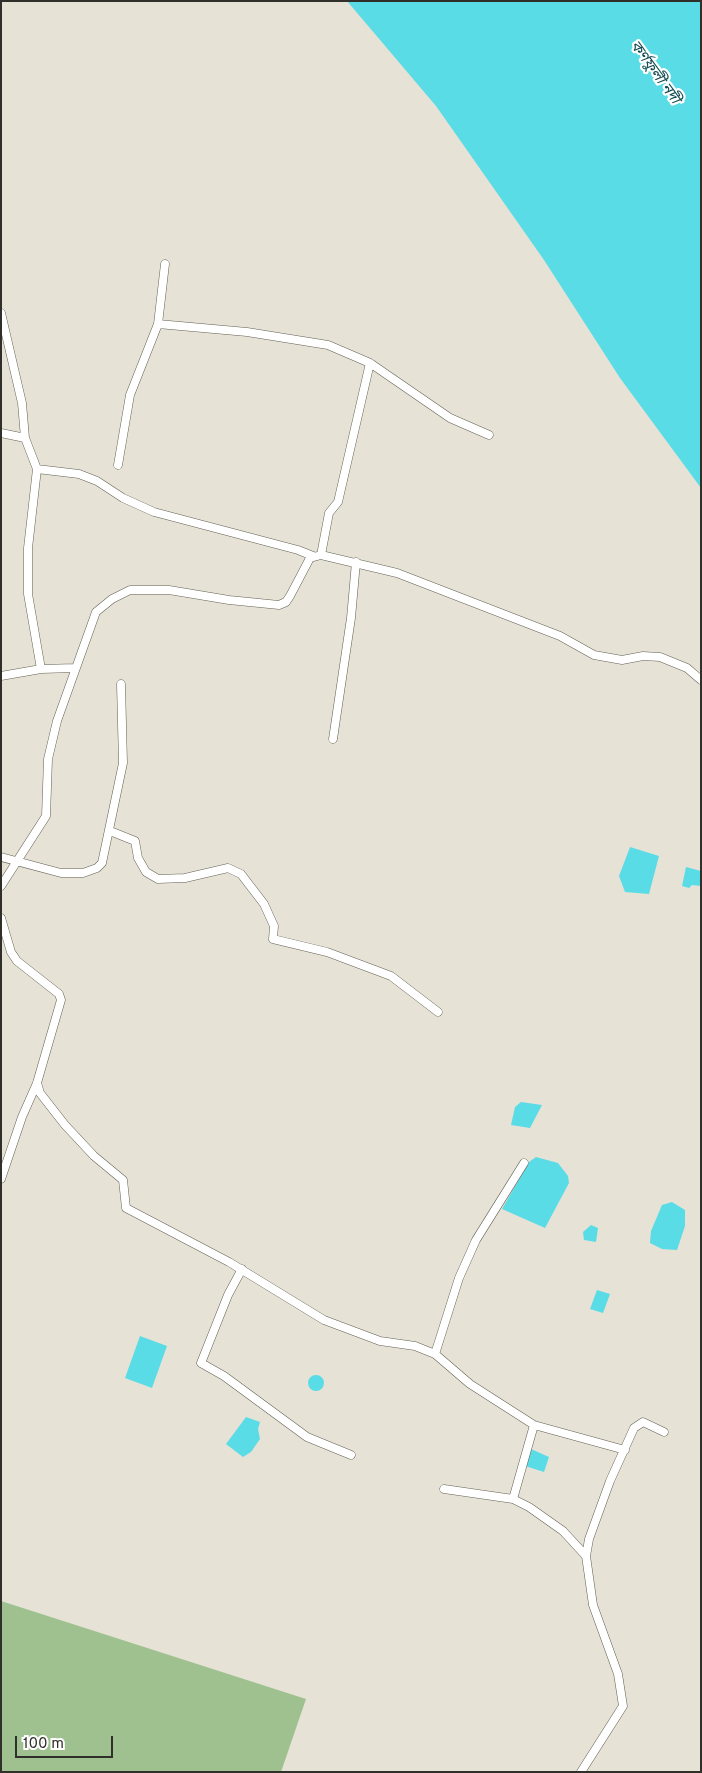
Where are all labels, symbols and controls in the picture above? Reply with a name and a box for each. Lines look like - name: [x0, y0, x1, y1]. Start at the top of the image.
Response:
- water label: কর্ণফুলী নদী: [625, 38, 683, 108]
- scale bar: [18, 1726, 115, 1758]
- text: 100 m: [23, 1735, 64, 1754]

